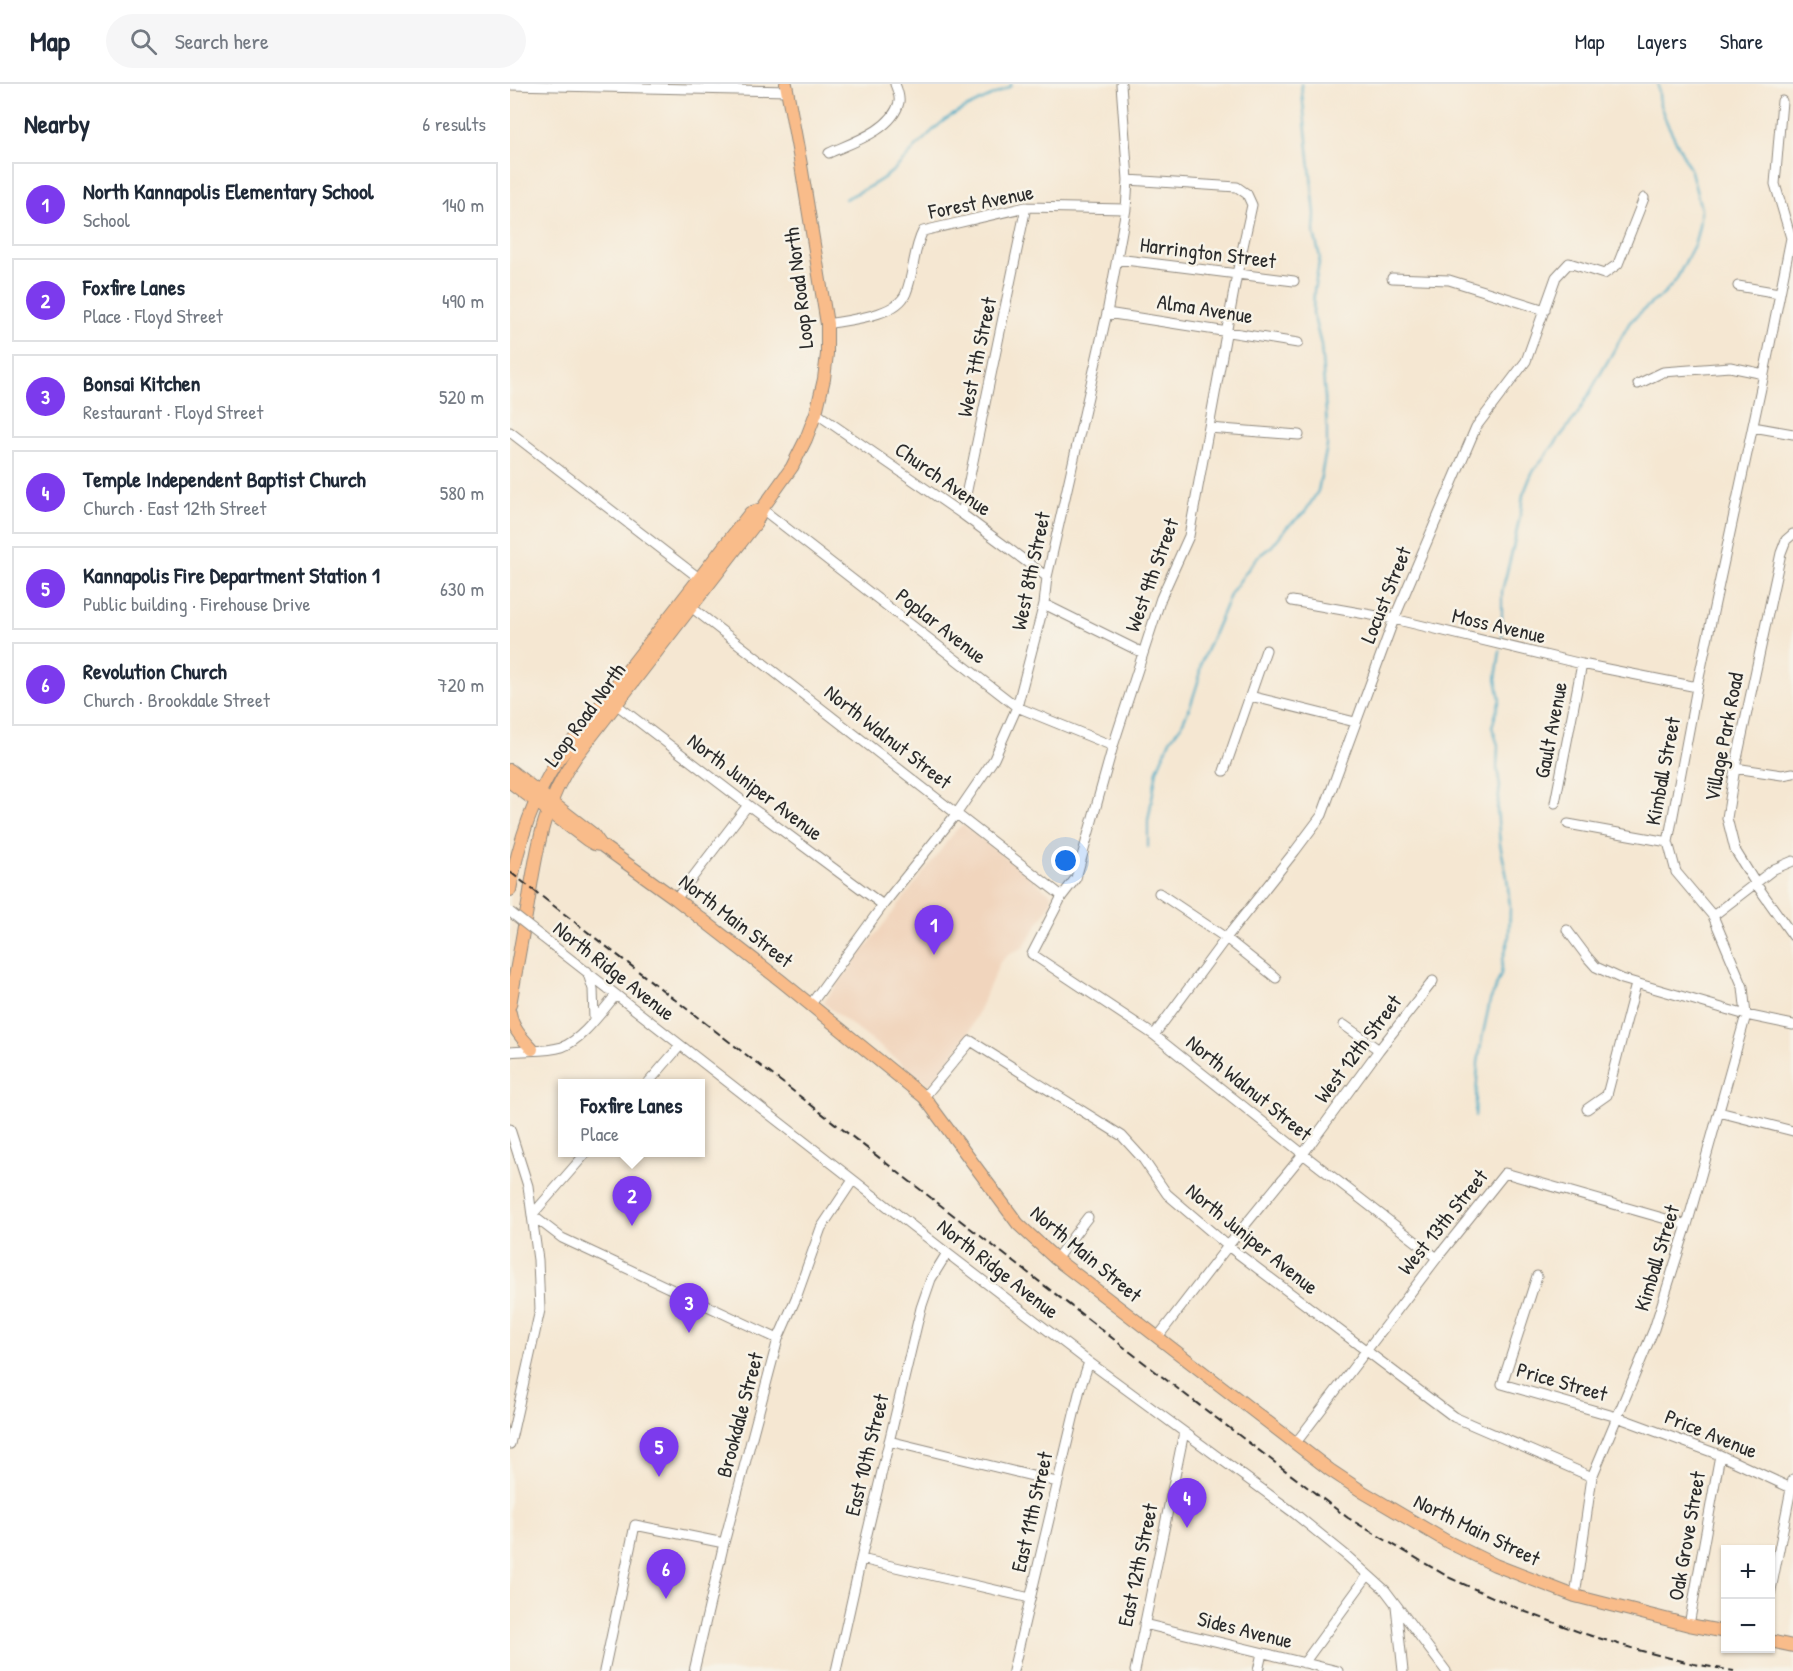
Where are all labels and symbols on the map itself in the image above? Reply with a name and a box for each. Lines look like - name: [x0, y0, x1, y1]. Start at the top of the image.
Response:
- street label: Forest Avenue: [925, 177, 1036, 226]
- street label: Loop Road North: [777, 226, 820, 350]
- street label: Harrington Street: [1138, 230, 1278, 275]
- street label: Alma Avenue: [1155, 287, 1255, 330]
- street label: West 7th Street: [950, 294, 1003, 419]
- street label: Church Avenue: [889, 435, 997, 523]
- street label: West 8th Street: [1004, 508, 1057, 633]
- street label: West 9th Street: [1118, 513, 1186, 636]
- street label: Locust Street: [1353, 541, 1418, 647]
- street label: Poplar Avenue: [890, 581, 993, 670]
- street label: Moss Avenue: [1449, 601, 1549, 650]
- street label: Loop Road North: [537, 657, 632, 772]
- street label: Village Park Road: [1697, 670, 1750, 804]
- street label: North Walnut Street: [819, 678, 959, 796]
- street label: Gault Avenue: [1527, 679, 1574, 781]
- street label: Kimball Street: [1638, 714, 1687, 827]
- street label: North Juniper Avenue: [682, 726, 829, 847]
- your location: [1051, 846, 1080, 875]
- street label: North Main Street: [673, 867, 800, 975]
- pin: 1: [914, 906, 954, 955]
- street label: North Ridge Avenue: [548, 914, 681, 1027]
- street label: West 12th Street: [1307, 988, 1408, 1109]
- street label: North Walnut Street: [1180, 1028, 1319, 1148]
- street label: West 13th Street: [1391, 1162, 1495, 1281]
- pin: 2: [612, 1176, 652, 1226]
- street label: North Juniper Avenue: [1180, 1176, 1325, 1301]
- street label: North Main Street: [1024, 1198, 1149, 1309]
- street label: Kimball Street: [1627, 1200, 1687, 1315]
- street label: North Ridge Avenue: [932, 1212, 1065, 1325]
- pin: 3: [670, 1284, 708, 1333]
- street label: Brookdale Street: [709, 1348, 770, 1481]
- street label: Price Street: [1513, 1355, 1612, 1409]
- street label: East 10th Street: [837, 1390, 896, 1519]
- street label: Price Avenue: [1661, 1402, 1762, 1465]
- pin: 5: [640, 1428, 678, 1477]
- street label: East 11th Street: [1004, 1448, 1060, 1575]
- street label: Oak Grove Street: [1661, 1468, 1712, 1603]
- pin: 4: [1168, 1478, 1206, 1528]
- street label: North Main Street: [1409, 1486, 1546, 1573]
- street label: East 12th Street: [1110, 1500, 1165, 1629]
- pin: 6: [646, 1550, 686, 1599]
- street label: Sides Avenue: [1195, 1604, 1296, 1655]

